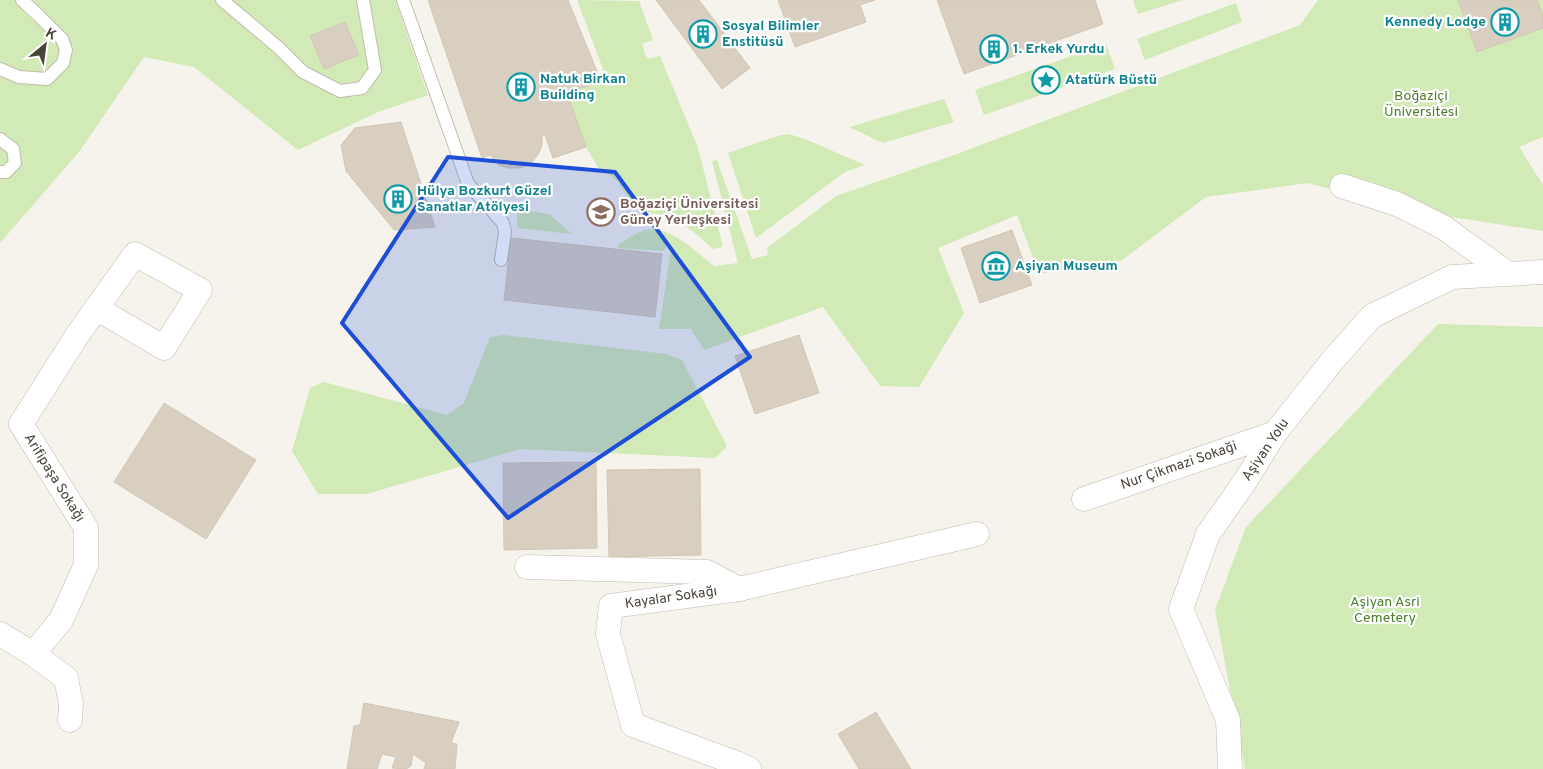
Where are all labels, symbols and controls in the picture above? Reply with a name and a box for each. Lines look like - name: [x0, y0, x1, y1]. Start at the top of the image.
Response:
- building icon: Kennedy Lodge: [1490, 7, 1520, 37]
- place label: Kennedy Lodge: [1385, 14, 1486, 31]
- place label: Sosyal Bilimler Enstitüsü: [722, 18, 820, 51]
- building icon: Sosyal Bilimler Enstitüsü: [688, 19, 718, 49]
- north arrow: [20, 20, 70, 70]
- text: K: [42, 25, 59, 45]
- building icon: 1. Erkek Yurdu: [979, 34, 1009, 64]
- place label: 1. Erkek Yurdu: [1013, 41, 1105, 58]
- place icon: Atatürk Büstü: [1031, 65, 1061, 95]
- place label: Natuk Birkan Building: [540, 71, 626, 104]
- building icon: Natuk Birkan Building: [506, 72, 536, 102]
- place label: Atatürk Büstü: [1065, 72, 1157, 89]
- park label: Boğaziçi Üniversitesi: [1384, 88, 1458, 121]
- place label: Hülya Bozkurt Güzel Sanatlar Atölyesi: [417, 183, 552, 216]
- building icon: Hülya Bozkurt Güzel Sanatlar Atölyesi: [383, 184, 413, 214]
- place label: Boğaziçi Üniversitesi Güney Yerleşkesi: [620, 196, 759, 229]
- school or university icon: Boğaziçi Üniversitesi Güney Yerleşkesi: [586, 197, 616, 227]
- museum icon: Aşiyan Museum: [981, 251, 1011, 281]
- place label: Aşiyan Museum: [1015, 258, 1118, 275]
- street label: Aşiyan Yolu: [1239, 415, 1293, 485]
- street label: Arifipaşa Sokağı: [20, 431, 88, 525]
- street label: Nur Çikmazi Sokaği: [1119, 438, 1239, 494]
- street label: Kayalar Sokağı: [624, 583, 718, 613]
- park label: Aşiyan Asri Cemetery: [1350, 594, 1420, 627]

